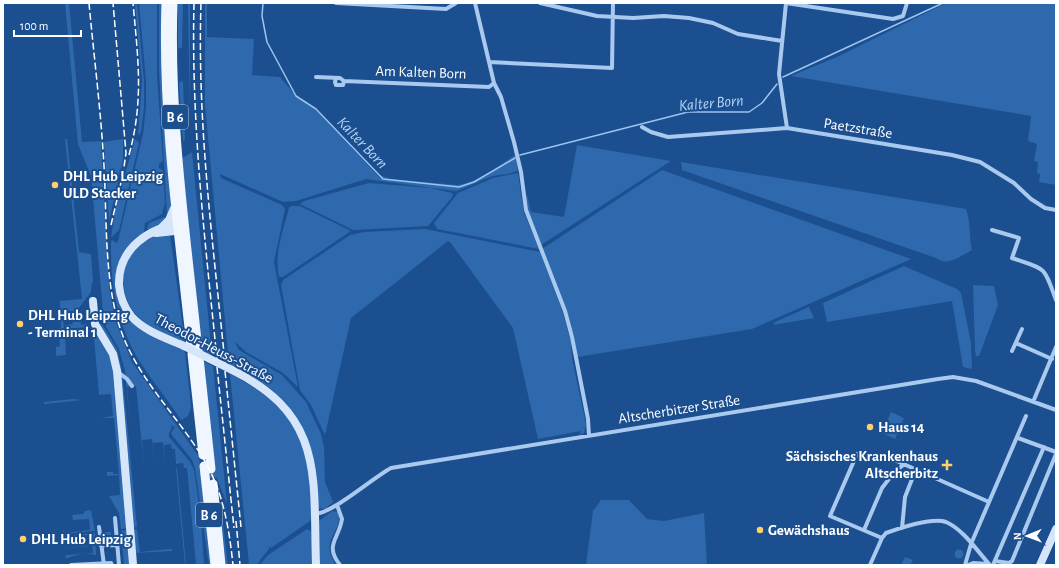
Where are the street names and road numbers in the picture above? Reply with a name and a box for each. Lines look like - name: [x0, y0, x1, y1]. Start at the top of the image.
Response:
- street label: Am Kalten Born: [375, 63, 467, 82]
- road number: B 6: [162, 105, 188, 129]
- street label: Paetzstraße: [822, 116, 893, 141]
- street label: Theodor-Heuss-Straße: [152, 311, 276, 386]
- street label: Altscherbitzer Straße: [617, 392, 741, 427]
- road number: B 6: [196, 503, 222, 527]

